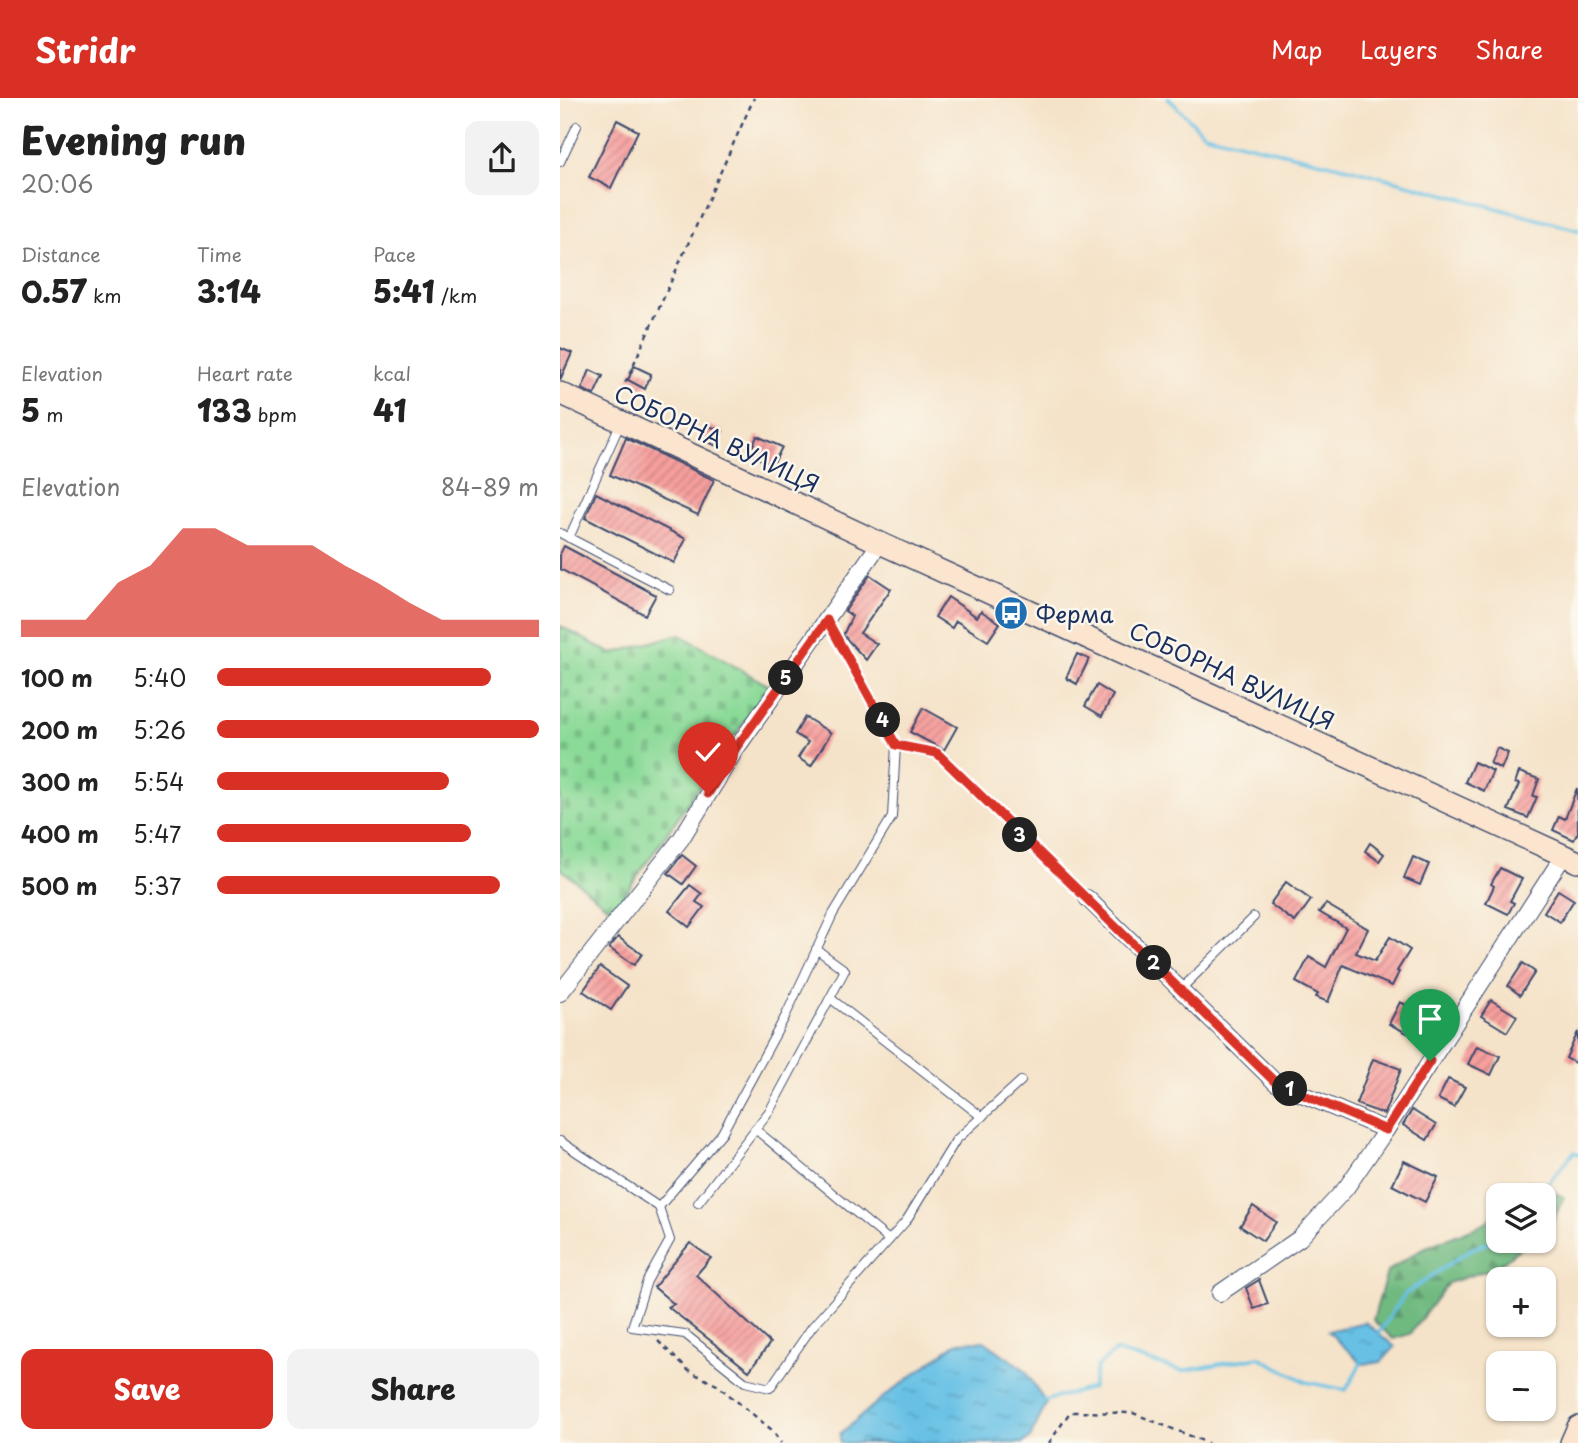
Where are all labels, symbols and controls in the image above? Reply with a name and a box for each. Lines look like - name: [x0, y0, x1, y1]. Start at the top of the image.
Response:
- text: Stridr: [35, 24, 136, 74]
- text: Map: [1271, 31, 1322, 67]
- text: Layers: [1360, 31, 1437, 67]
- text: Share: [1475, 31, 1543, 67]
- text: Evening run: [21, 111, 246, 168]
- button: share: [465, 121, 539, 195]
- text: 20:06: [21, 166, 93, 201]
- text: Distance: [21, 240, 101, 268]
- text: Time: [197, 240, 242, 268]
- text: Pace: [373, 240, 416, 268]
- text: 0.57: [21, 268, 87, 313]
- text: 3:14: [197, 268, 261, 313]
- text: 5:41: [373, 268, 435, 313]
- text: km: [87, 281, 122, 309]
- text: /km: [435, 281, 477, 309]
- text: Elevation: [21, 359, 103, 387]
- text: Heart rate: [197, 359, 293, 387]
- text: kcal: [373, 359, 411, 387]
- street label: СОБОРНА ВУЛИЦЯ: [609, 375, 825, 501]
- text: 5: [21, 387, 40, 432]
- text: 133: [197, 387, 252, 432]
- text: 41: [373, 387, 407, 432]
- text: m: [40, 400, 64, 428]
- text: bpm: [252, 400, 297, 428]
- text: Elevation: [21, 469, 120, 504]
- text: 84–89 m: [441, 469, 539, 504]
- bus stop icon: Ферма: [992, 594, 1030, 632]
- place label: Ферма: [1036, 596, 1114, 631]
- street label: СОБОРНА ВУЛИЦЯ: [1124, 612, 1340, 738]
- text: 100 m: [21, 660, 93, 695]
- text: 5:40: [133, 660, 186, 695]
- pin: 5: [768, 660, 804, 696]
- text: 5: [779, 663, 792, 691]
- pin: 4: [866, 702, 900, 738]
- text: 4: [876, 705, 889, 733]
- text: 200 m: [21, 712, 98, 747]
- text: 5:26: [133, 712, 186, 747]
- pin: [678, 722, 738, 794]
- icon: check: [689, 733, 727, 771]
- text: 300 m: [21, 764, 99, 799]
- text: 5:54: [133, 764, 184, 799]
- text: 400 m: [21, 816, 99, 851]
- text: 5:47: [133, 816, 181, 851]
- pin: 3: [1002, 818, 1037, 852]
- text: 3: [1013, 820, 1026, 848]
- text: 500 m: [21, 868, 98, 903]
- text: 5:37: [133, 868, 181, 903]
- pin: 2: [1136, 946, 1172, 980]
- text: 2: [1147, 948, 1160, 976]
- pin: [1400, 989, 1460, 1061]
- icon: arrive: [1411, 1000, 1449, 1038]
- pin: 1: [1272, 1072, 1308, 1107]
- text: 1: [1285, 1074, 1294, 1102]
- map controls: [1486, 1183, 1556, 1421]
- button: layers: [1486, 1183, 1556, 1253]
- button: +: [1486, 1267, 1556, 1337]
- button: Save: [21, 1349, 273, 1429]
- button: Share: [287, 1349, 539, 1429]
- button: −: [1486, 1351, 1556, 1421]

